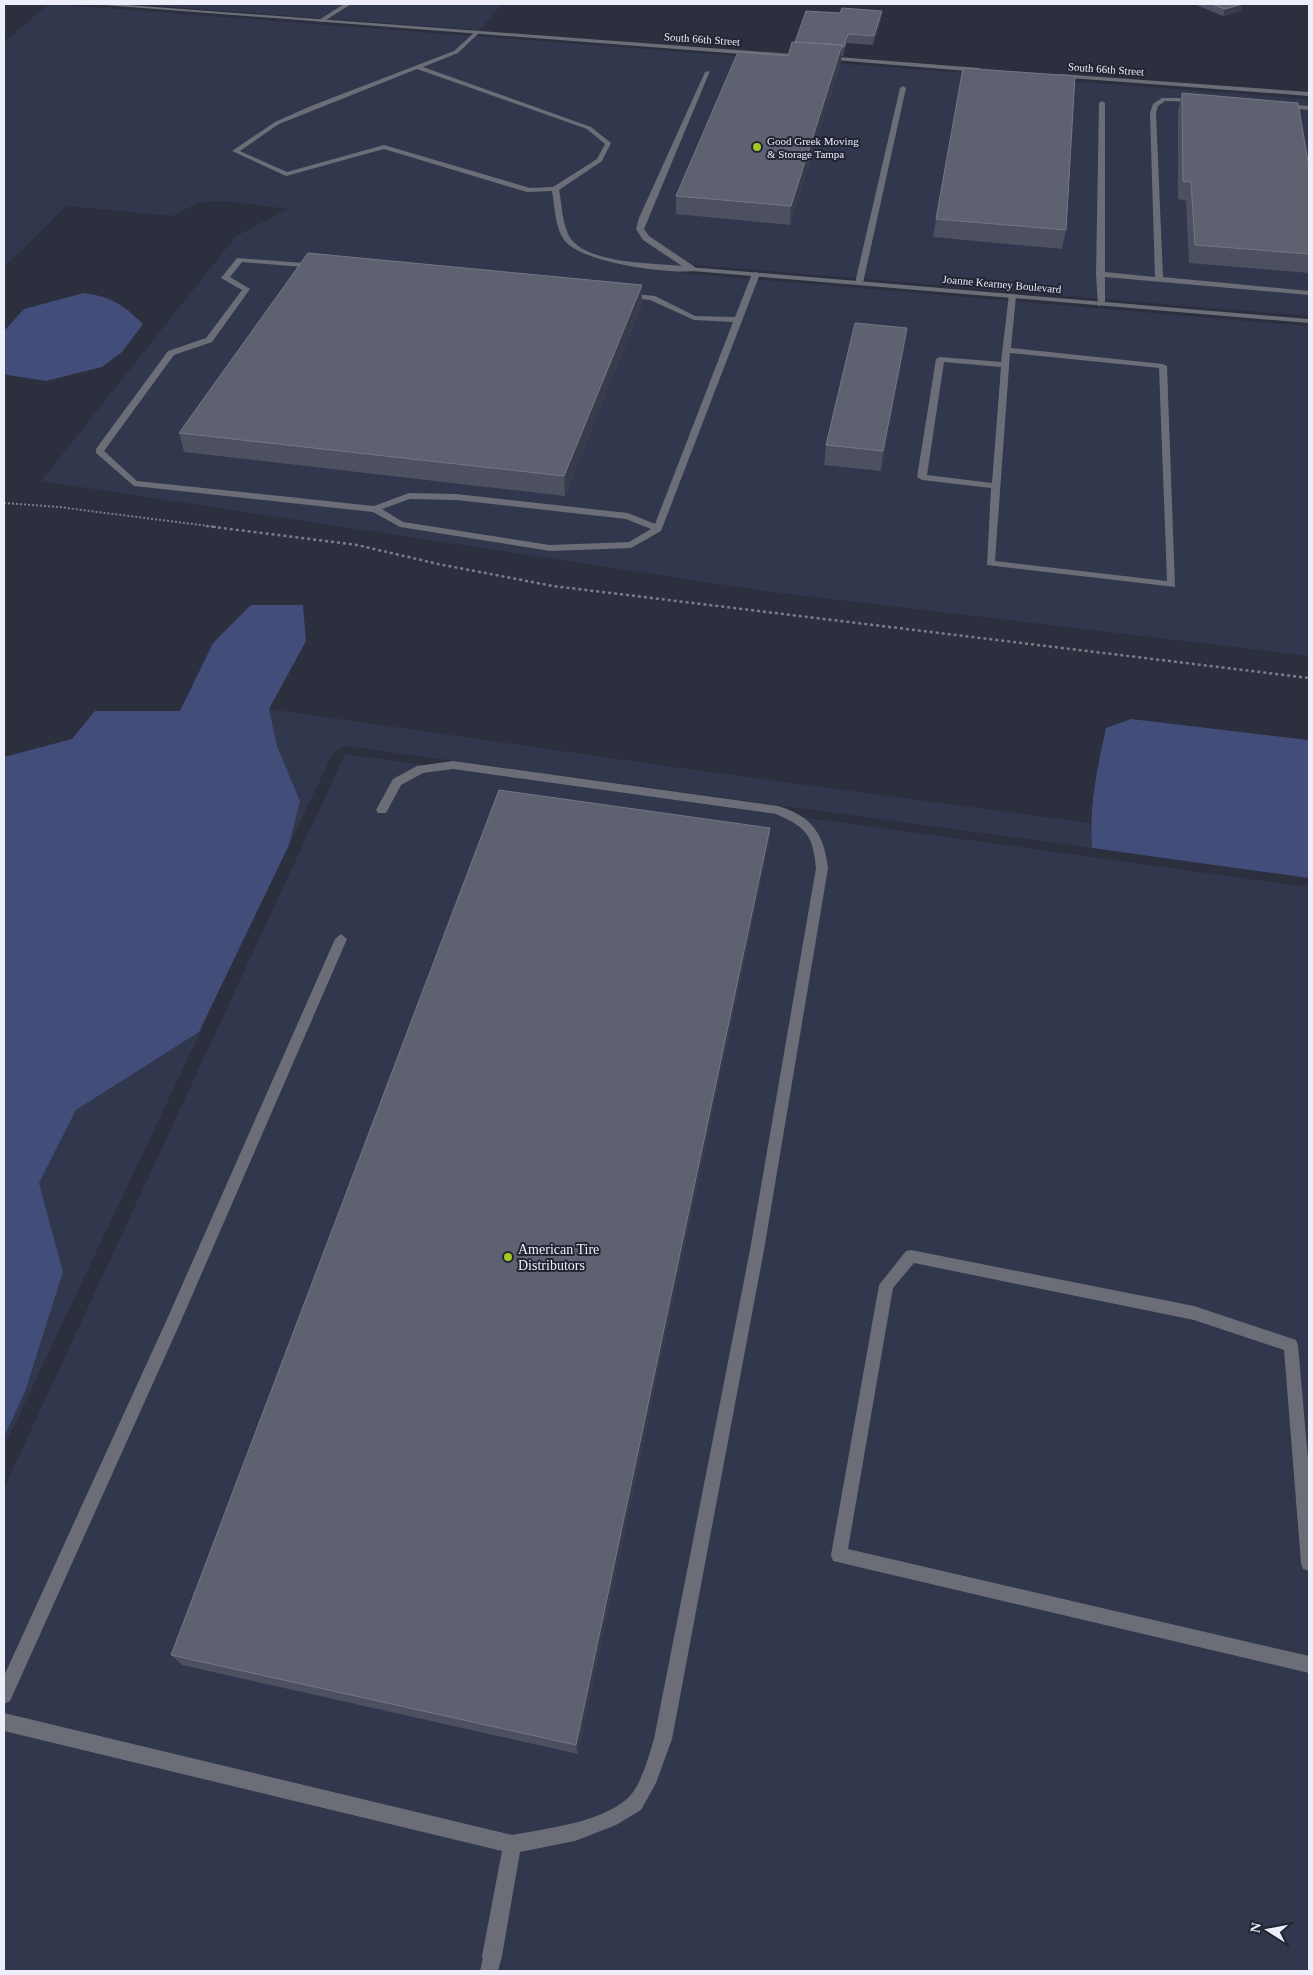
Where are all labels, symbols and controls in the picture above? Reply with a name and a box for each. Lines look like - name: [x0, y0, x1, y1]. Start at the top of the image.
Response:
- street label: South 66th Street: [663, 30, 741, 48]
- street label: South 66th Street: [1067, 60, 1145, 78]
- place label: Good Greek Moving & Storage Tampa: [767, 135, 859, 160]
- marker: Good Greek Moving & Storage Tampa: [751, 141, 763, 153]
- street label: Joanne Kearney Boulevard: [942, 273, 1062, 295]
- place label: American Tire Distributors: [518, 1242, 599, 1273]
- marker: American Tire Distributors: [502, 1251, 514, 1263]
- north arrow: [1243, 1905, 1293, 1955]
- text: N: [1247, 1921, 1264, 1934]

